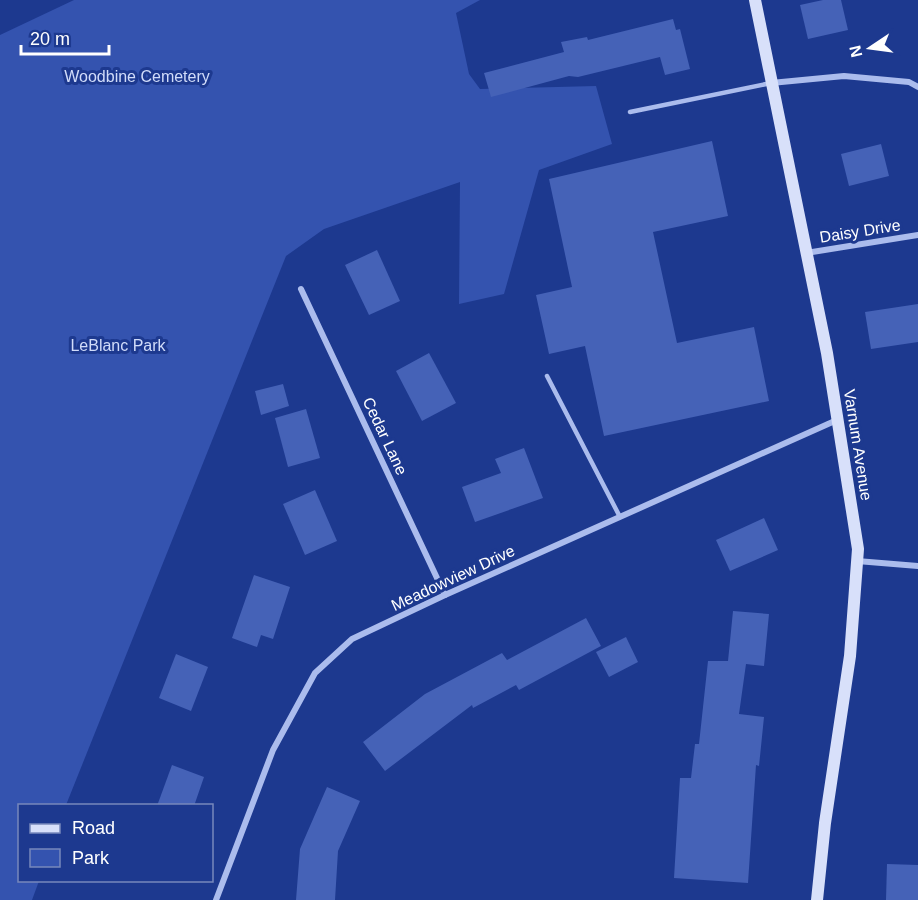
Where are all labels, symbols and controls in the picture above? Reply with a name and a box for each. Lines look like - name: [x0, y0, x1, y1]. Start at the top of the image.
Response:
- scale bar: [21, 18, 110, 56]
- north arrow: [840, 18, 900, 78]
- text: 20 m: [30, 29, 70, 49]
- text: N: [846, 44, 865, 59]
- park label: Woodbine Cemetery: [64, 68, 210, 85]
- street label: Daisy Drive: [818, 216, 902, 246]
- park label: LeBlanc Park: [70, 337, 167, 354]
- street label: Varnum Avenue: [841, 388, 875, 502]
- street label: Cedar Lane: [360, 395, 410, 478]
- street label: Meadowview Drive: [389, 542, 518, 614]
- legend: [18, 804, 213, 882]
- text: Road: [72, 818, 115, 838]
- text: Park: [72, 848, 110, 868]

